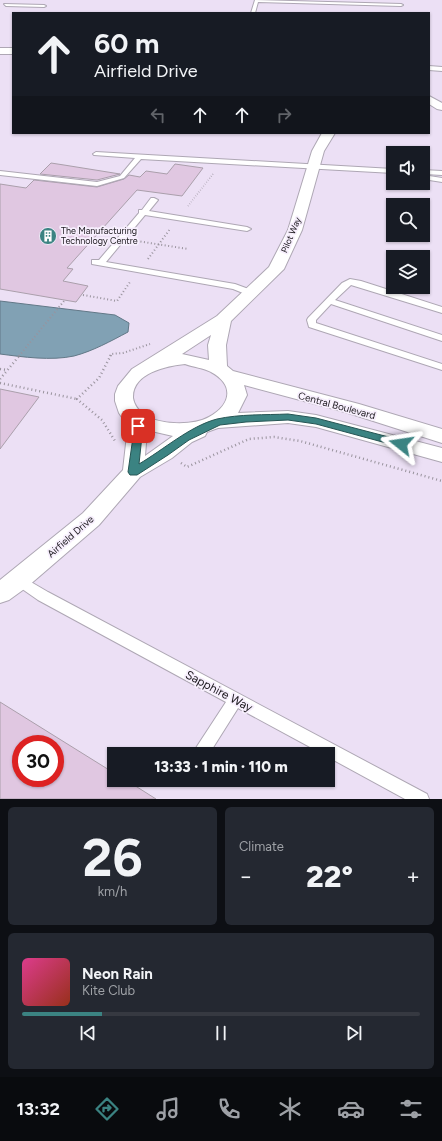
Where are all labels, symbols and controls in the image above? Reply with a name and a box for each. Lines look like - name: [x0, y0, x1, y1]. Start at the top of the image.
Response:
- text: 60 m: [94, 26, 159, 60]
- icon: ahead: [28, 28, 80, 80]
- text: Airfield Drive: [94, 60, 198, 82]
- icon: left: [147, 104, 169, 126]
- icon: ahead: [189, 104, 211, 126]
- icon: ahead: [231, 104, 253, 126]
- icon: right: [273, 104, 295, 126]
- map controls: [386, 146, 430, 294]
- button: sound: [386, 146, 430, 190]
- button: search: [386, 198, 430, 242]
- street label: Pilot Way: [278, 215, 303, 254]
- place label: The Manufacturing Technology Centre: [61, 225, 138, 246]
- building icon: The Manufacturing Technology Centre: [38, 226, 58, 246]
- button: layers: [386, 250, 430, 294]
- street label: Central Boulevard: [297, 389, 377, 422]
- pin: [121, 409, 155, 443]
- icon: arrive: [127, 415, 149, 437]
- position arrow: [380, 423, 422, 465]
- street label: Airfield Drive: [44, 512, 97, 560]
- street label: Sapphire Way: [183, 667, 256, 715]
- speed limit sign: 30: [12, 735, 64, 787]
- text: 13:33 · 1 min · 110 m: [154, 758, 288, 776]
- text: 26: [82, 827, 143, 889]
- text: Climate: [239, 839, 284, 854]
- text: 22°: [306, 858, 353, 895]
- text: −: [239, 863, 253, 890]
- text: +: [406, 863, 420, 890]
- text: km/h: [98, 884, 127, 899]
- text: Neon Rain: [82, 965, 153, 983]
- text: Kite Club: [82, 983, 135, 998]
- icon: previous: [77, 1022, 99, 1044]
- icon: pause: [210, 1022, 232, 1044]
- icon: next: [343, 1022, 365, 1044]
- icon: directions: [93, 1095, 121, 1123]
- icon: music: [154, 1095, 182, 1123]
- icon: phone: [215, 1095, 243, 1123]
- icon: climate: [276, 1095, 304, 1123]
- icon: car: [337, 1095, 365, 1123]
- icon: filters: [397, 1095, 425, 1123]
- text: 13:32: [16, 1098, 60, 1120]

